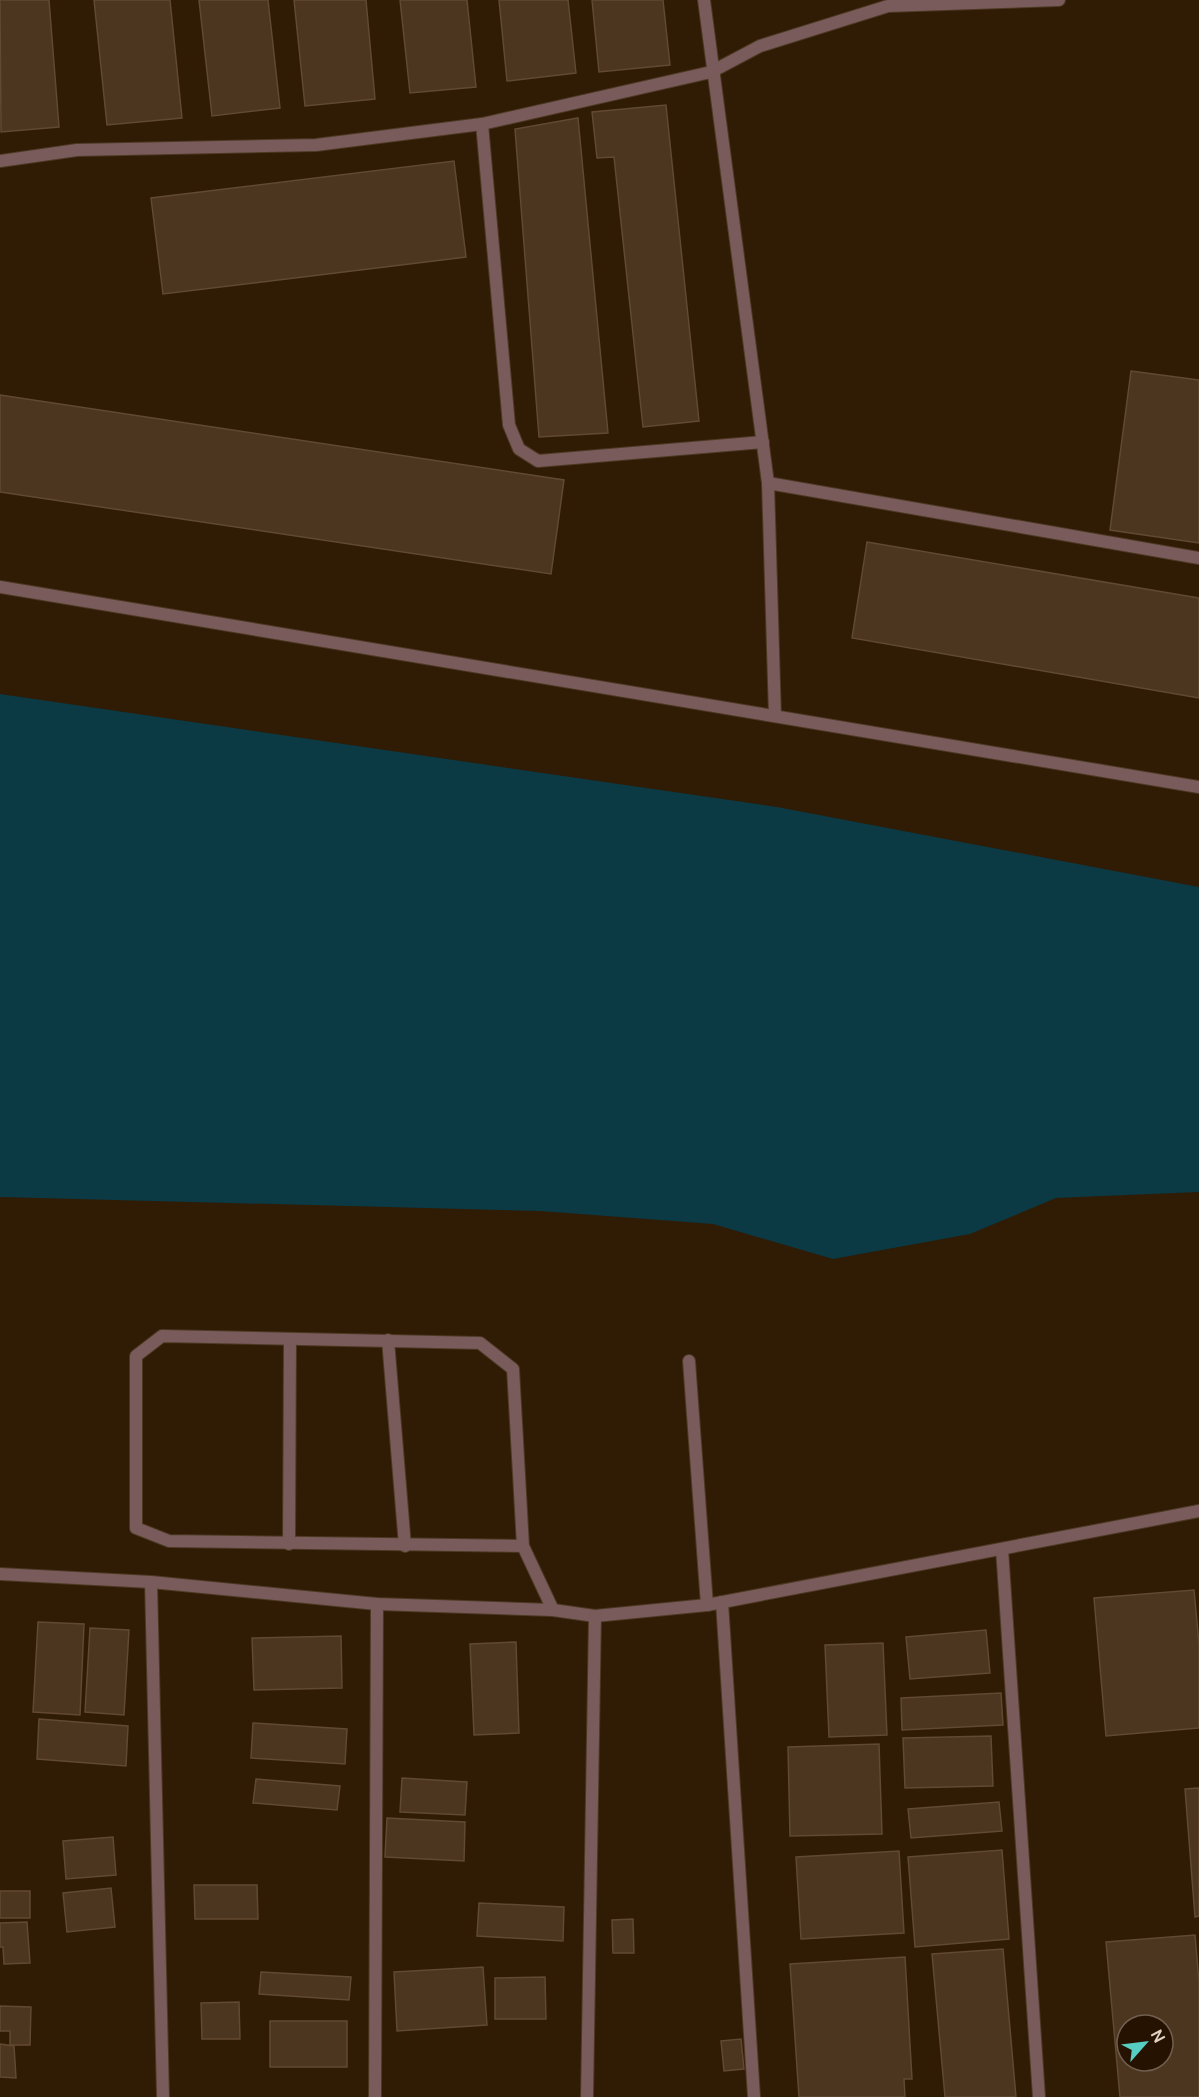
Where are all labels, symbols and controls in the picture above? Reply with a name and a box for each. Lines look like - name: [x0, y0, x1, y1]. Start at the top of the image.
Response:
- north arrow: [1115, 2013, 1175, 2073]
- text: N: [1146, 2026, 1171, 2046]

